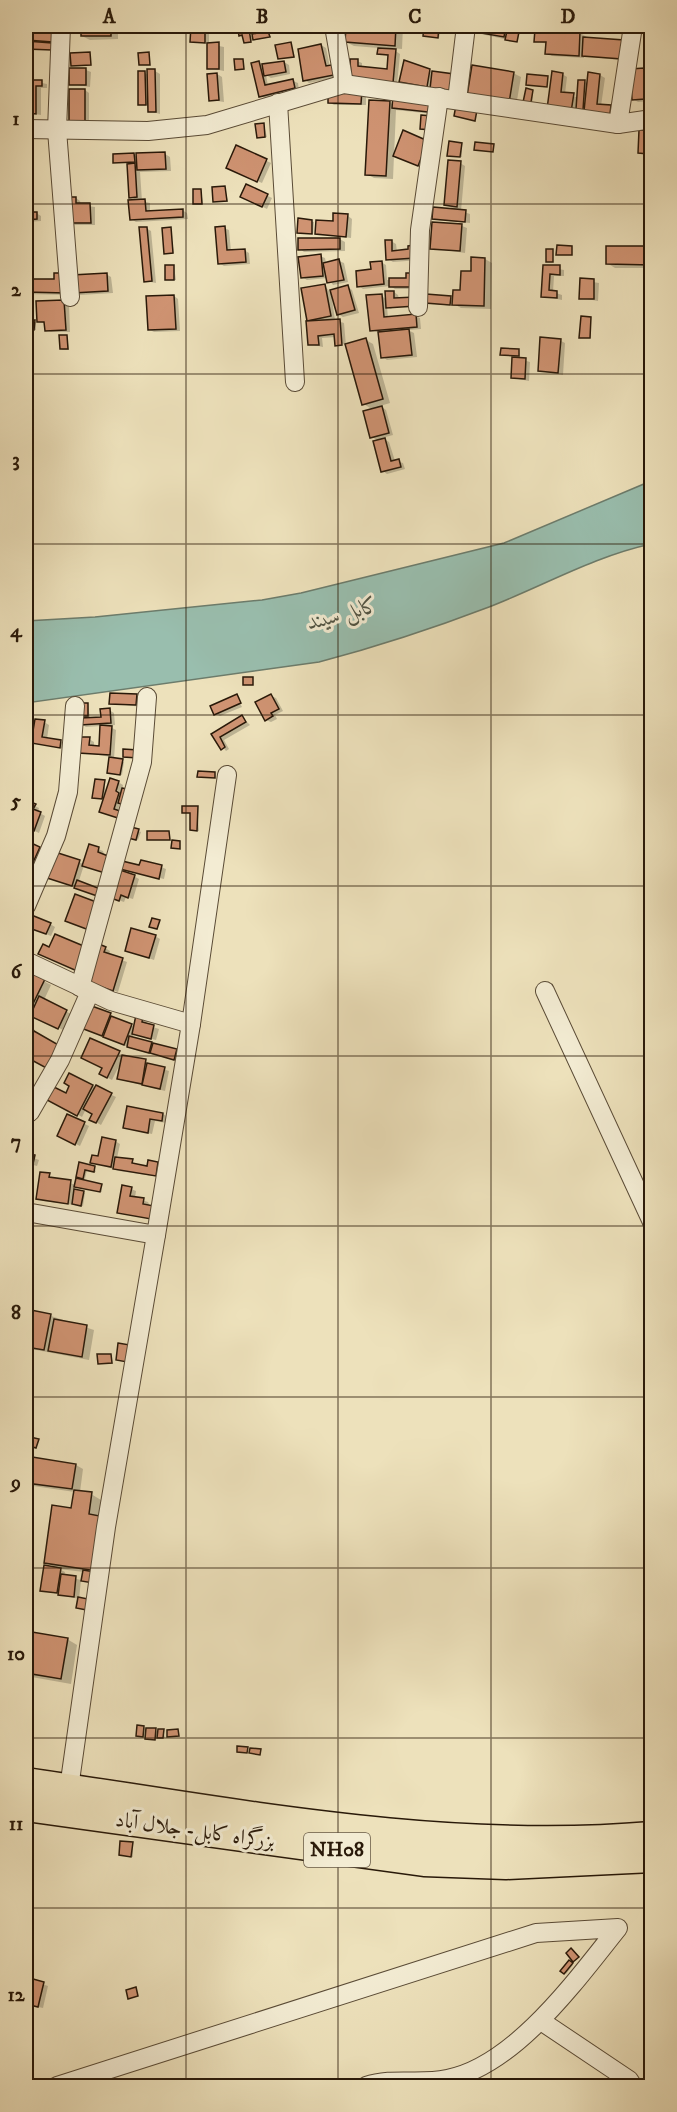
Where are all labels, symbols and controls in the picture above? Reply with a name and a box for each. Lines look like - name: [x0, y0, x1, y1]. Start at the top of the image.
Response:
- text: A: [102, 5, 117, 30]
- text: B: [256, 5, 268, 30]
- text: C: [408, 5, 422, 30]
- text: D: [561, 5, 576, 30]
- text: 1: [12, 107, 20, 132]
- text: 2: [11, 278, 22, 303]
- text: 3: [12, 448, 20, 473]
- water label: کابل سيند: [304, 591, 382, 638]
- text: 4: [10, 619, 23, 644]
- text: 5: [10, 789, 21, 814]
- text: 6: [11, 960, 23, 985]
- text: 7: [11, 1130, 21, 1155]
- text: 8: [11, 1301, 21, 1326]
- text: 9: [9, 1471, 21, 1496]
- text: 10: [7, 1642, 25, 1667]
- street label: بزرگراه کابل- جلال آباد: [113, 1805, 277, 1856]
- text: 11: [9, 1812, 23, 1837]
- road number: NH08: [304, 1833, 370, 1867]
- text: 12: [7, 1983, 26, 2008]

